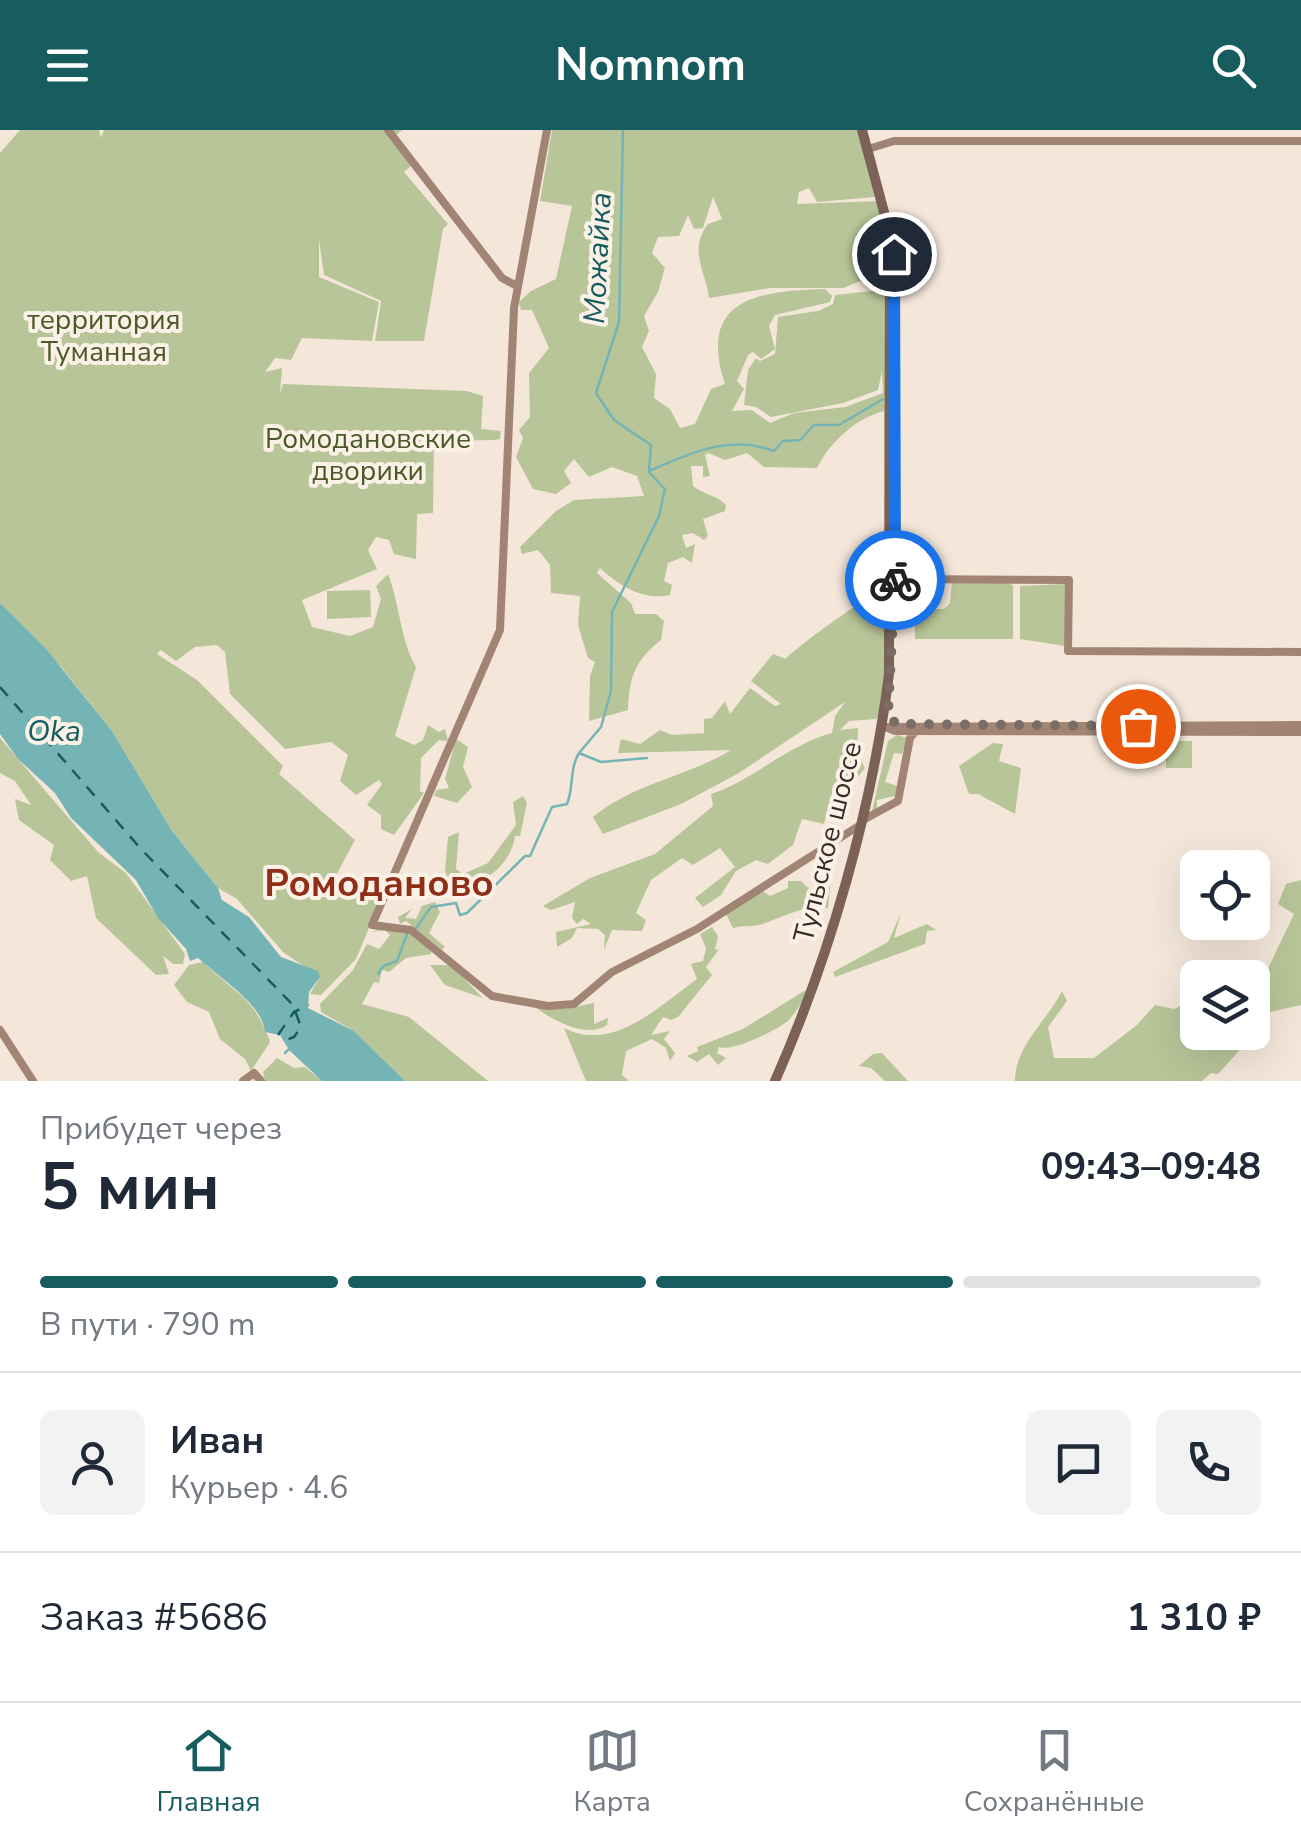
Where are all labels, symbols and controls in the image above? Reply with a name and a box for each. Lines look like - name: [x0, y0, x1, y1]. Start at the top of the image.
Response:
- text: Nomnom: [555, 35, 746, 96]
- icon: menu: [40, 38, 95, 93]
- icon: search: [1206, 38, 1261, 93]
- water label: Можайка: [574, 191, 622, 325]
- pin: [852, 212, 937, 297]
- icon: home: [867, 227, 922, 282]
- park label: территория Туманная: [27, 301, 181, 371]
- park label: Ромодановские дворики: [265, 420, 471, 490]
- courier: [845, 530, 945, 630]
- icon: bike: [868, 553, 923, 608]
- pin: [1096, 684, 1181, 769]
- icon: bag: [1111, 699, 1166, 754]
- water label: Oka: [27, 711, 81, 752]
- street label: Тульское шоссе: [785, 738, 871, 946]
- map controls: [1180, 850, 1270, 1050]
- button: locate: [1180, 850, 1270, 940]
- district label: Ромоданово: [264, 858, 494, 909]
- button: layers: [1180, 960, 1270, 1050]
- text: Прибудет через: [40, 1107, 282, 1150]
- text: 09:43–09:48: [1041, 1141, 1261, 1192]
- text: 5 мин: [40, 1143, 220, 1232]
- text: В пути · 790 m: [40, 1303, 255, 1346]
- button: person: [40, 1410, 145, 1515]
- button: chat: [1026, 1410, 1131, 1515]
- button: phone: [1156, 1410, 1261, 1515]
- text: Иван: [170, 1415, 264, 1466]
- text: Курьер · 4.6: [170, 1466, 348, 1509]
- text: Заказ #5686: [40, 1592, 268, 1643]
- text: 1 310 ₽: [1126, 1592, 1261, 1643]
- tab: Главная: [156, 1723, 261, 1821]
- tab: Карта: [574, 1723, 651, 1821]
- tab: Сохранённые: [964, 1723, 1145, 1821]

